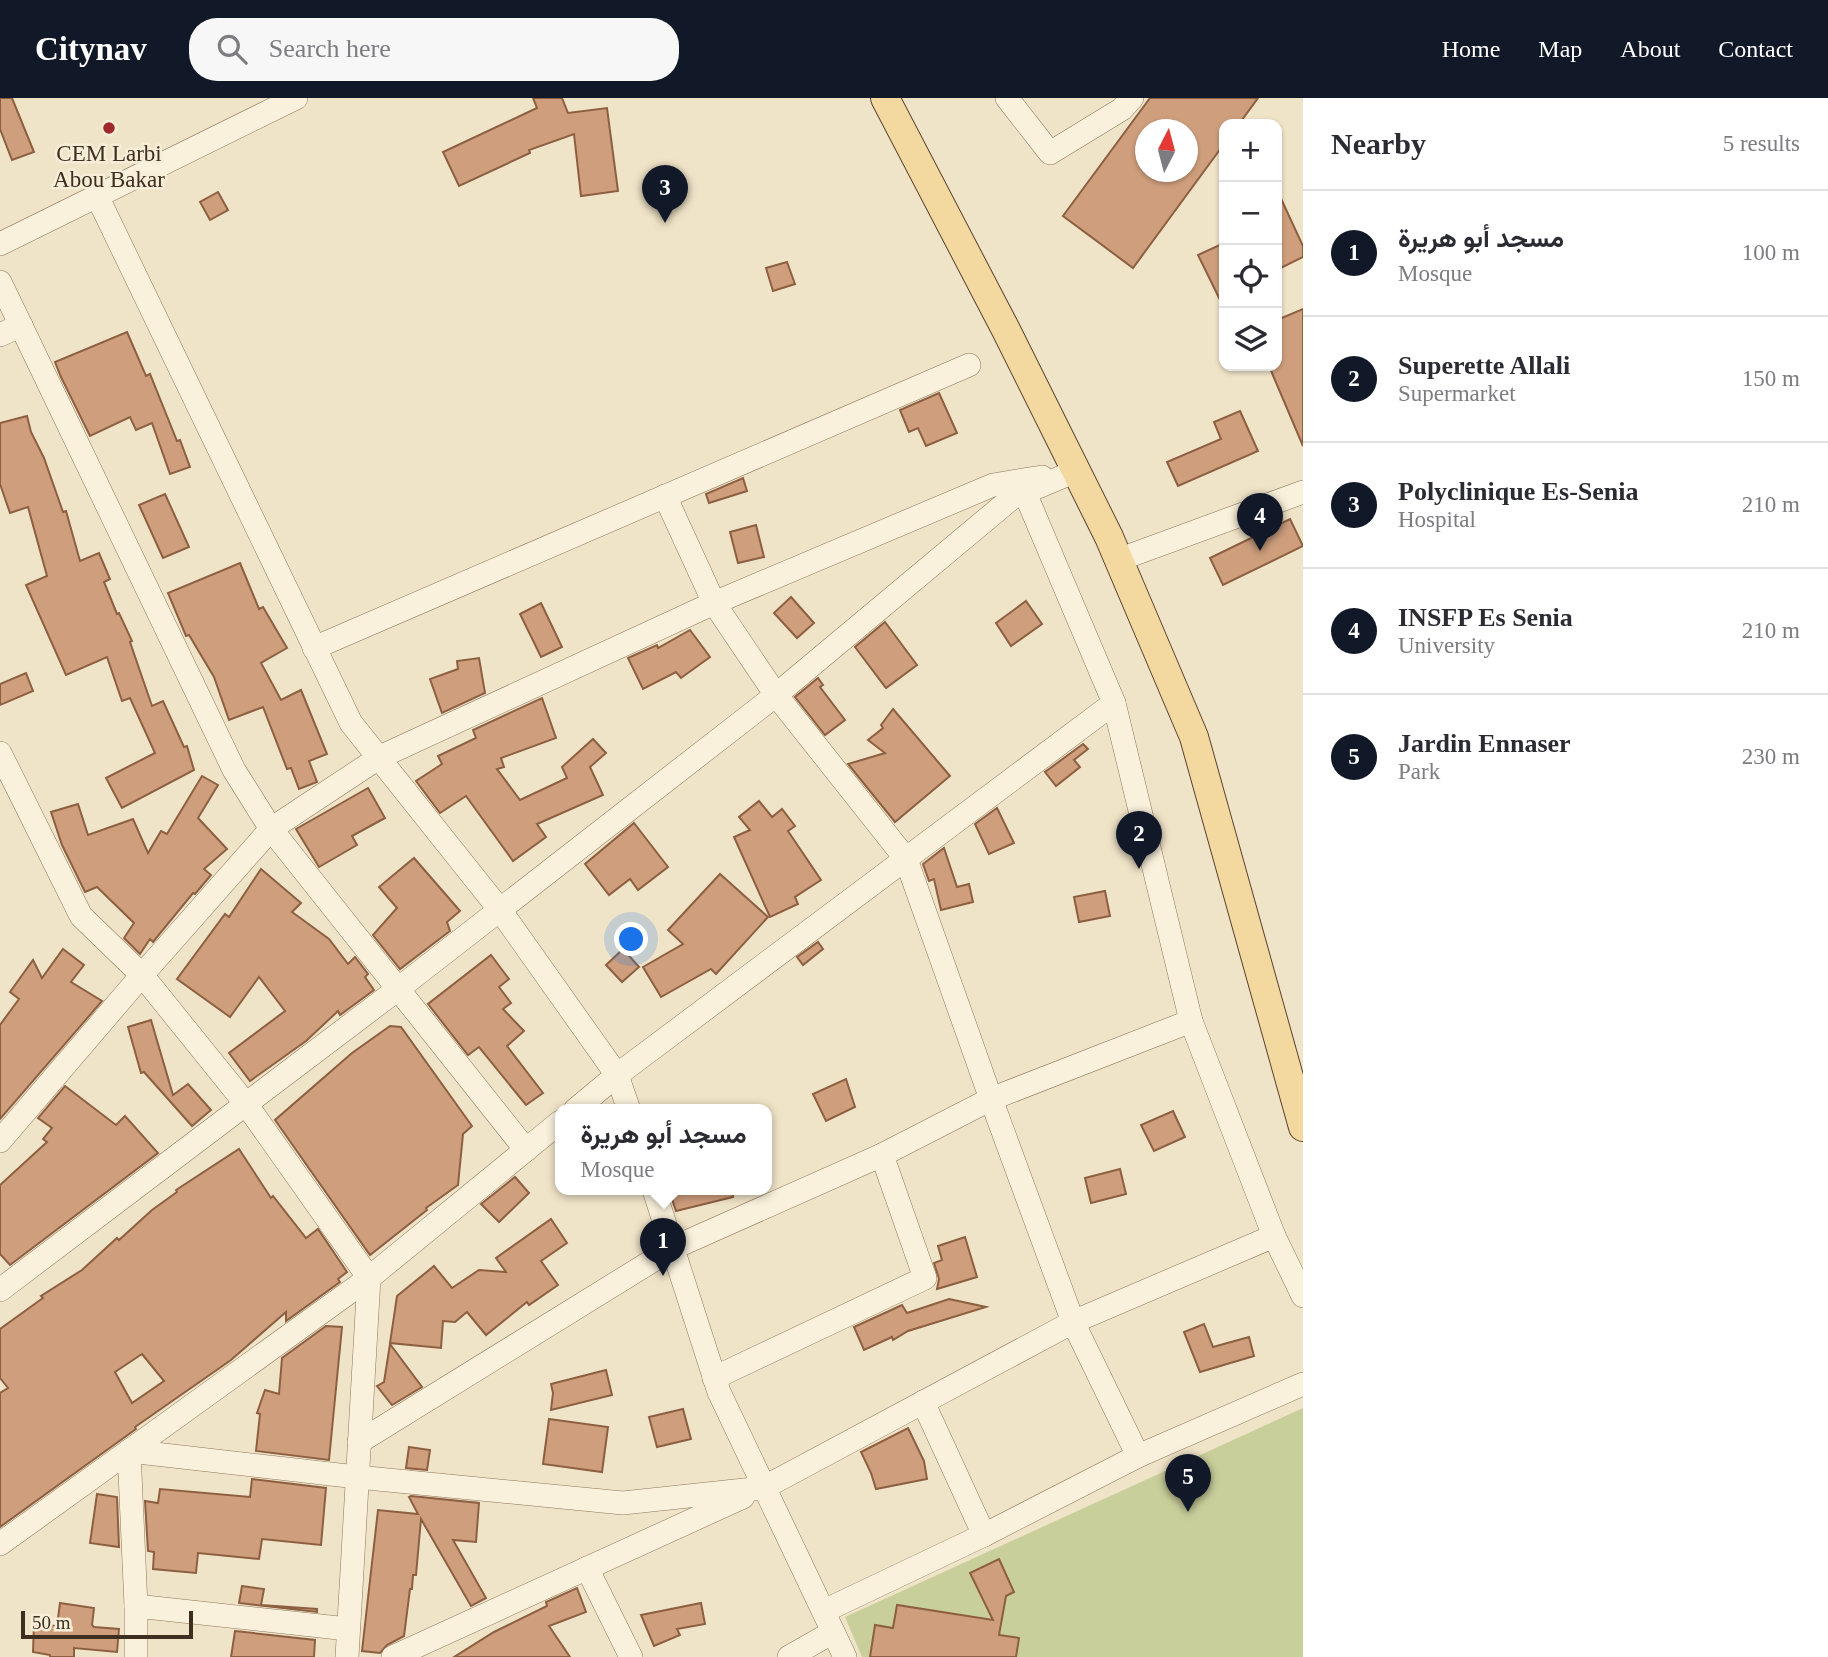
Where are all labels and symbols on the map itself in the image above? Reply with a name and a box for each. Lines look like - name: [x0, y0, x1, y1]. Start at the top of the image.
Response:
- north arrow: [1135, 119, 1198, 182]
- marker: CEM Larbi Abou Bakar: [101, 120, 117, 136]
- place label: CEM Larbi Abou Bakar: [53, 141, 165, 192]
- pin: 3: [642, 165, 688, 223]
- pin: 4: [1237, 493, 1283, 551]
- pin: 2: [1116, 811, 1162, 869]
- your location: [614, 922, 648, 956]
- pin: 1: [640, 1218, 686, 1276]
- pin: 5: [1165, 1454, 1211, 1512]
- scale bar: [21, 1608, 192, 1640]

